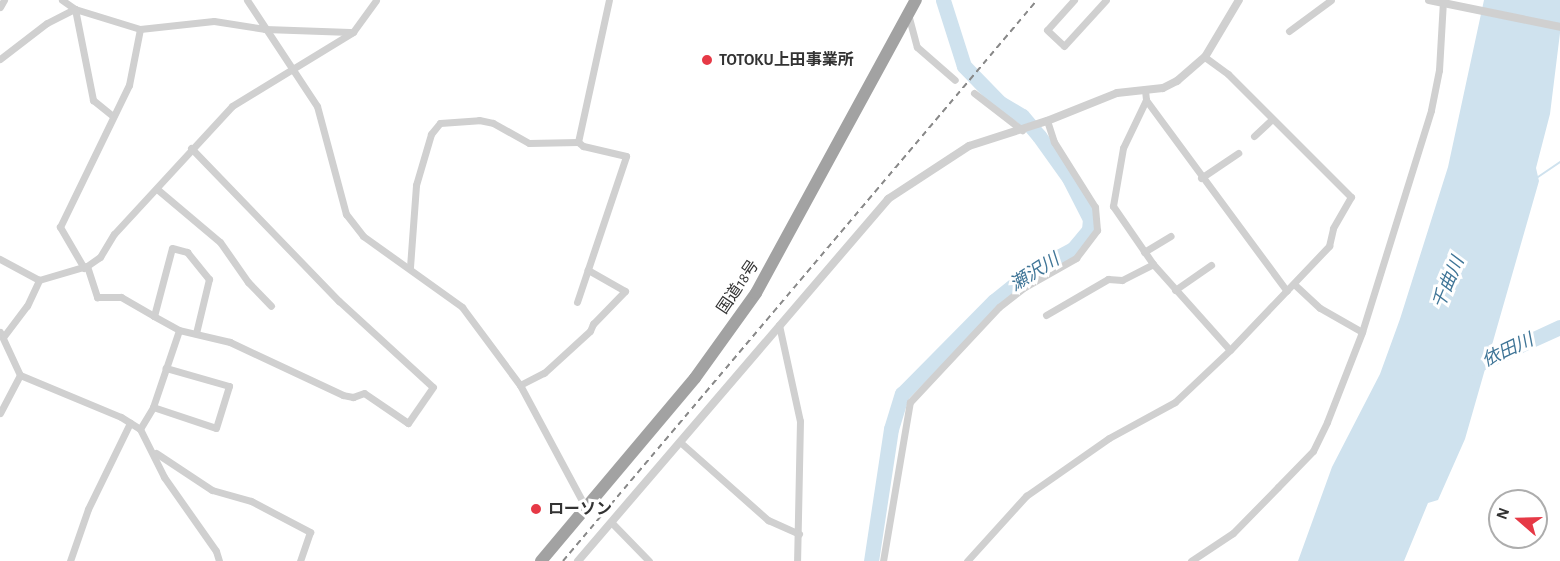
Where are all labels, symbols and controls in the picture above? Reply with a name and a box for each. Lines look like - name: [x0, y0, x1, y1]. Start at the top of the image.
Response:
- place label: TOTOKU上田事業所: [719, 50, 854, 70]
- marker: TOTOKU上田事業所: [700, 53, 714, 67]
- water label: 瀬沢川: [1006, 250, 1064, 296]
- water label: 千曲川: [1429, 254, 1469, 312]
- street label: 国道18号: [713, 256, 763, 318]
- water label: 依田川: [1479, 330, 1537, 372]
- north arrow: [1488, 489, 1548, 549]
- place label: ローソン: [548, 499, 612, 519]
- marker: ローソン: [529, 502, 543, 516]
- text: N: [1494, 506, 1512, 521]

